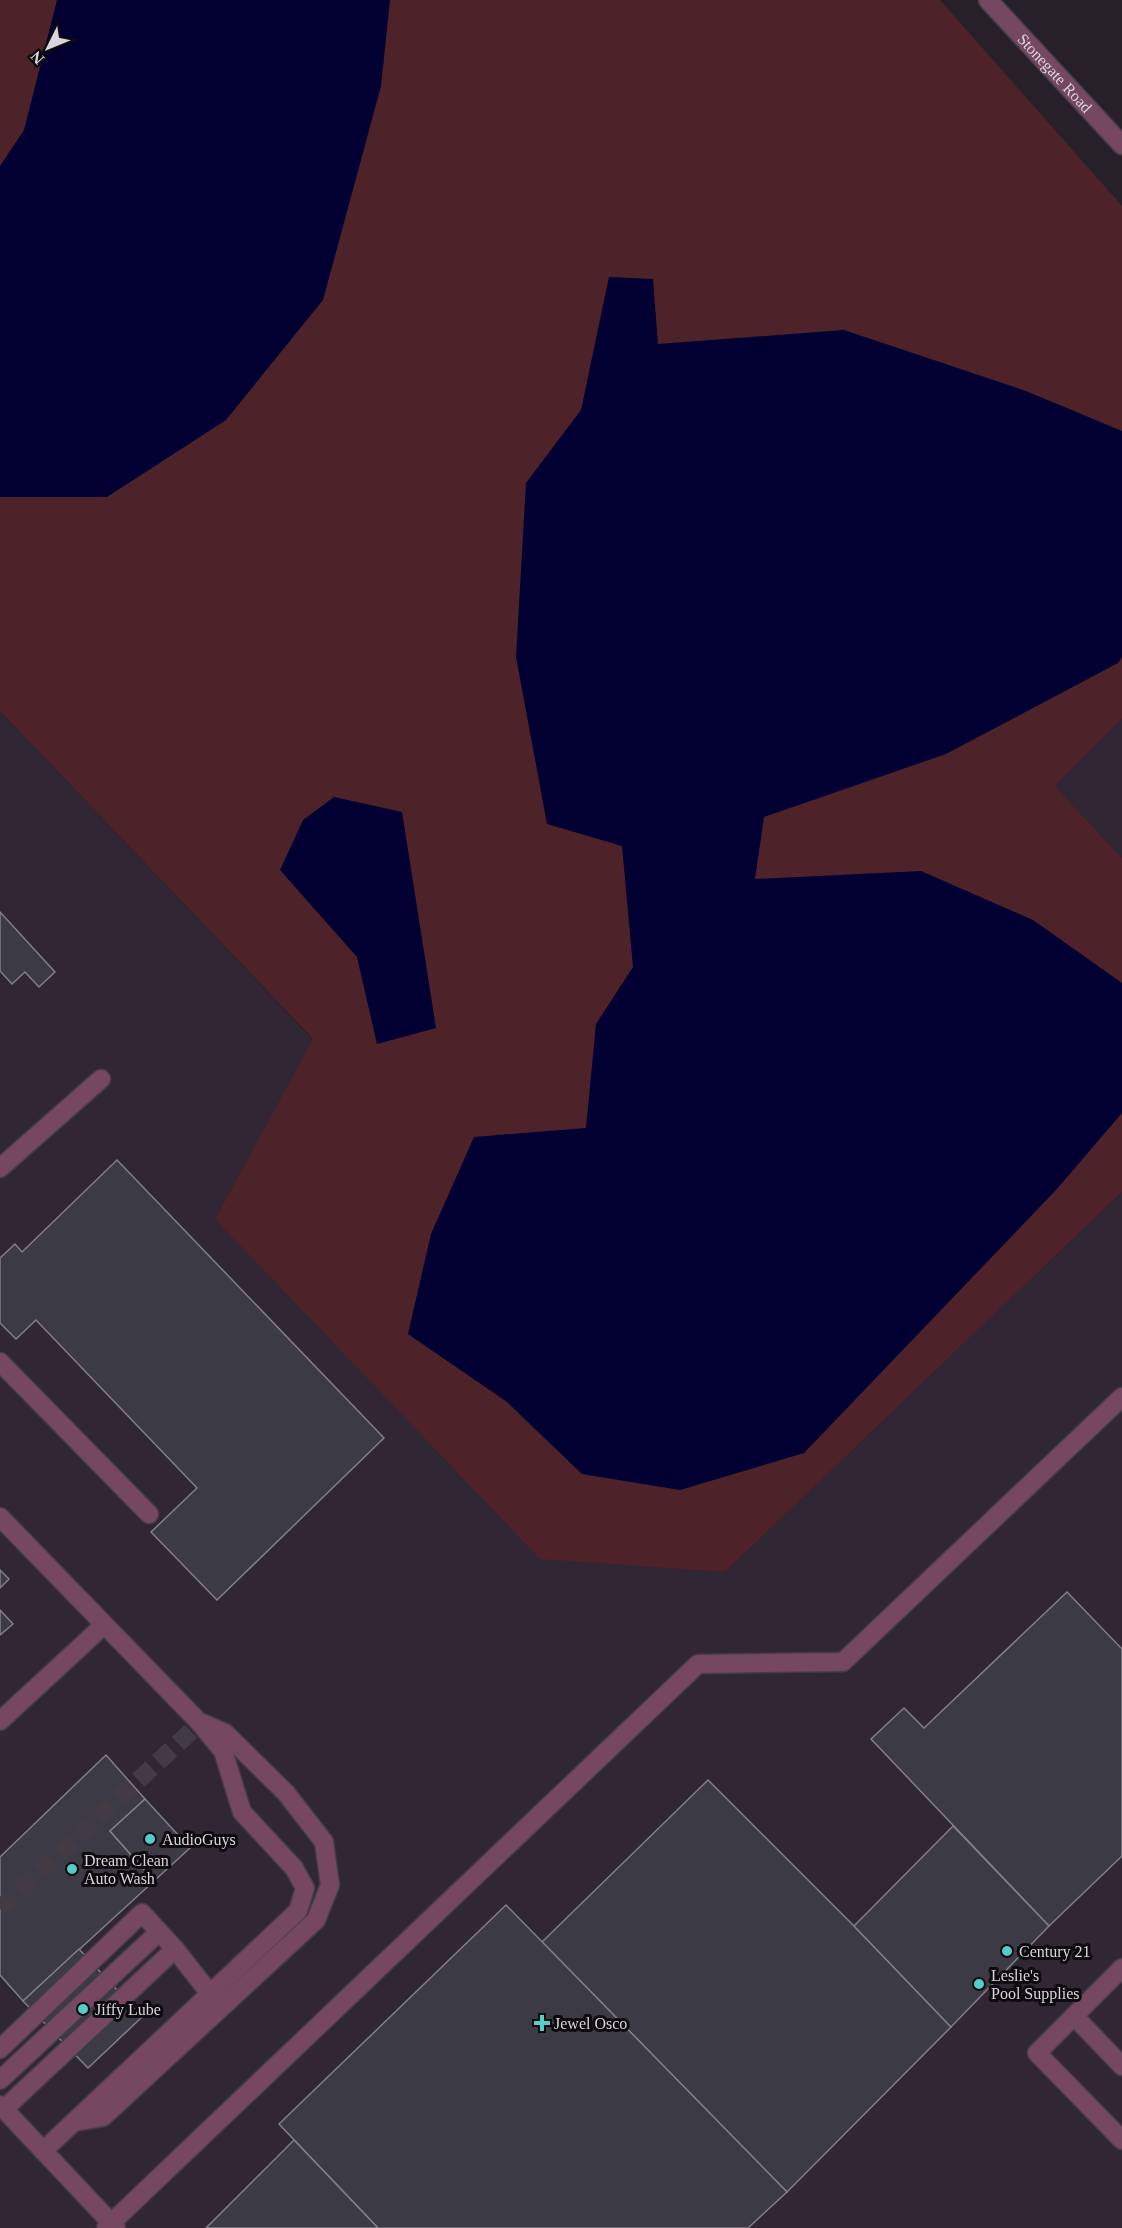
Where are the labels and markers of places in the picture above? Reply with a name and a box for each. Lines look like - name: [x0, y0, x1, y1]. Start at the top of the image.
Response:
- place label: AudioGuys: [162, 1831, 236, 1849]
- marker: AudioGuys: [143, 1832, 157, 1846]
- place label: Dream Clean Auto Wash: [84, 1852, 169, 1887]
- marker: Dream Clean Auto Wash: [65, 1862, 79, 1876]
- place label: Century 21: [1019, 1943, 1091, 1961]
- marker: Century 21: [1000, 1944, 1014, 1958]
- place label: Leslie's Pool Supplies: [991, 1967, 1079, 2003]
- marker: Leslie's Pool Supplies: [972, 1977, 986, 1991]
- place label: Jiffy Lube: [95, 2001, 161, 2019]
- marker: Jiffy Lube: [76, 2002, 90, 2016]
- place label: Jewel Osco: [554, 2015, 627, 2032]
- marker: Jewel Osco: [535, 2016, 549, 2030]

